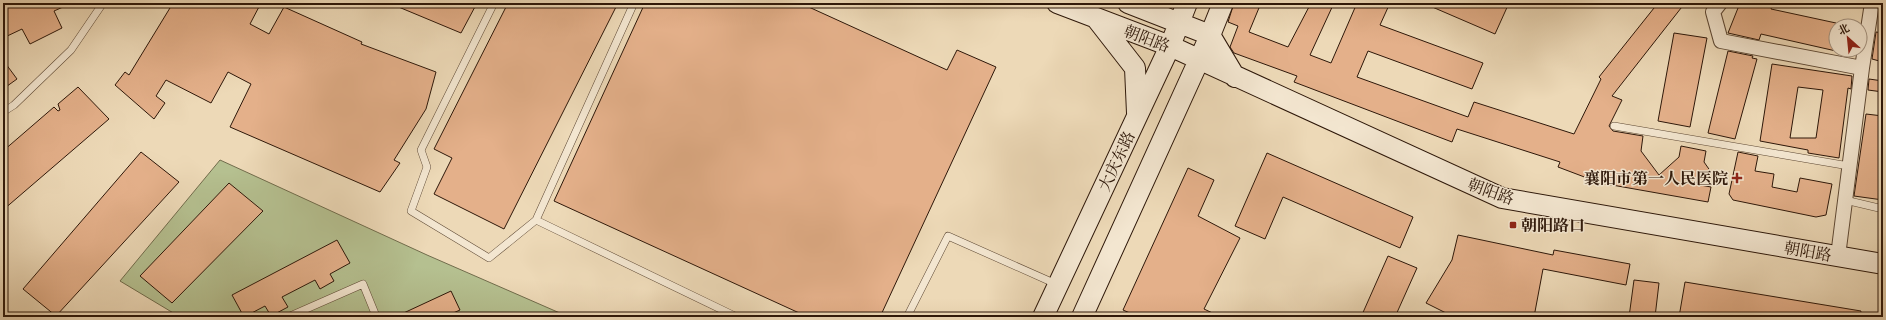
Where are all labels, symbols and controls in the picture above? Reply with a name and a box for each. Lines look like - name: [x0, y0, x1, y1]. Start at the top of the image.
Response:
- north arrow: [1828, 18, 1868, 58]
- street label: 朝阳路: [1121, 21, 1173, 57]
- text: 北: [1836, 21, 1852, 39]
- street label: 大庆东路: [1094, 128, 1139, 195]
- place label: 襄阳市第一人民医院: [1584, 169, 1728, 189]
- marker: 襄阳市第一人民医院: [1731, 172, 1743, 184]
- street label: 朝阳路: [1465, 174, 1517, 210]
- place label: 朝阳路口: [1521, 216, 1585, 236]
- marker: 朝阳路口: [1508, 220, 1518, 230]
- street label: 朝阳路: [1782, 238, 1833, 266]

